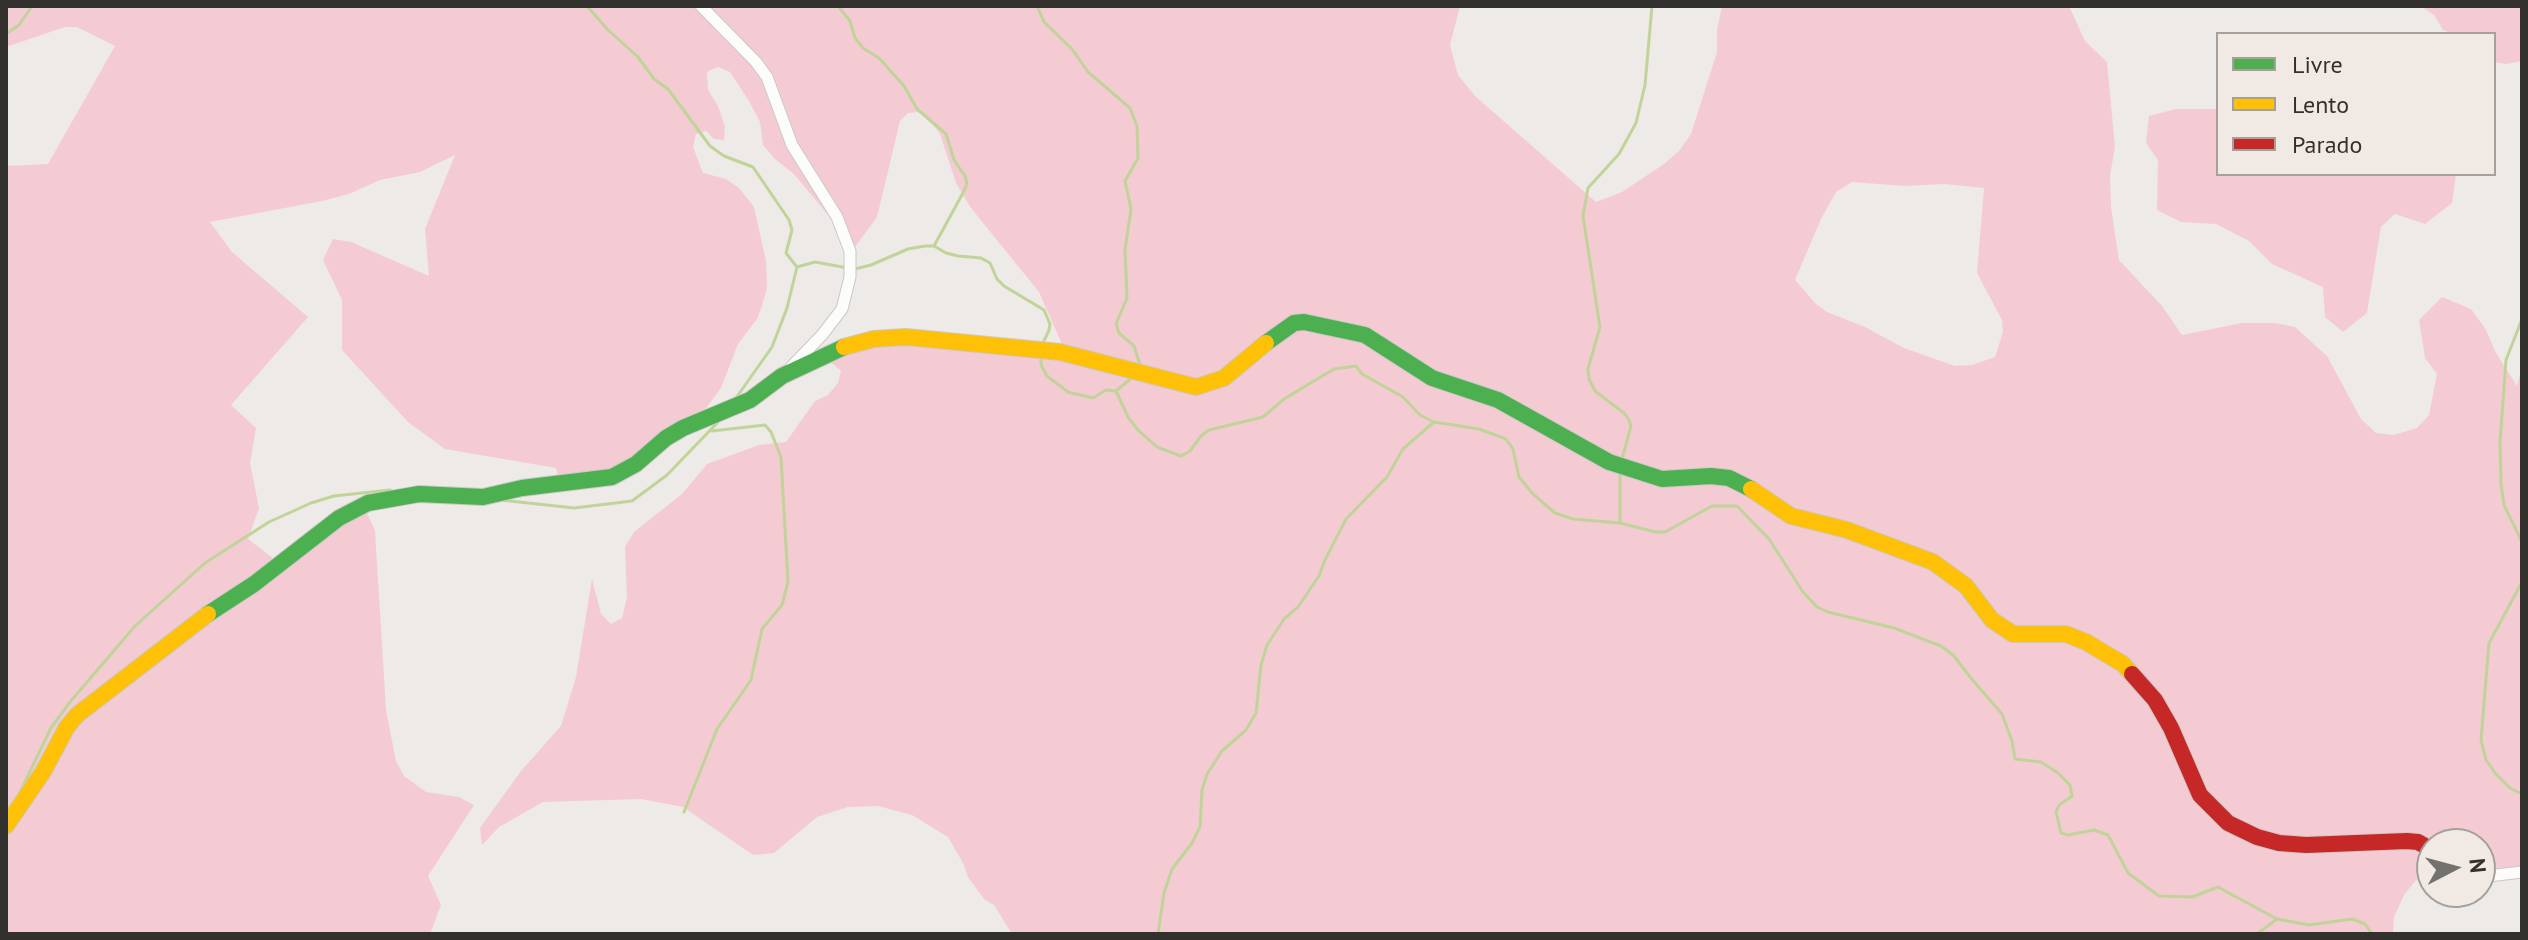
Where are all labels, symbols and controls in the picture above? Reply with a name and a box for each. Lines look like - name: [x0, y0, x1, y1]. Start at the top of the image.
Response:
- legend: [2216, 32, 2496, 176]
- text: Livre: [2292, 49, 2343, 80]
- text: Lento: [2292, 89, 2349, 120]
- text: Parado: [2292, 129, 2362, 160]
- north arrow: [2416, 828, 2496, 908]
- text: N: [2463, 857, 2493, 874]

